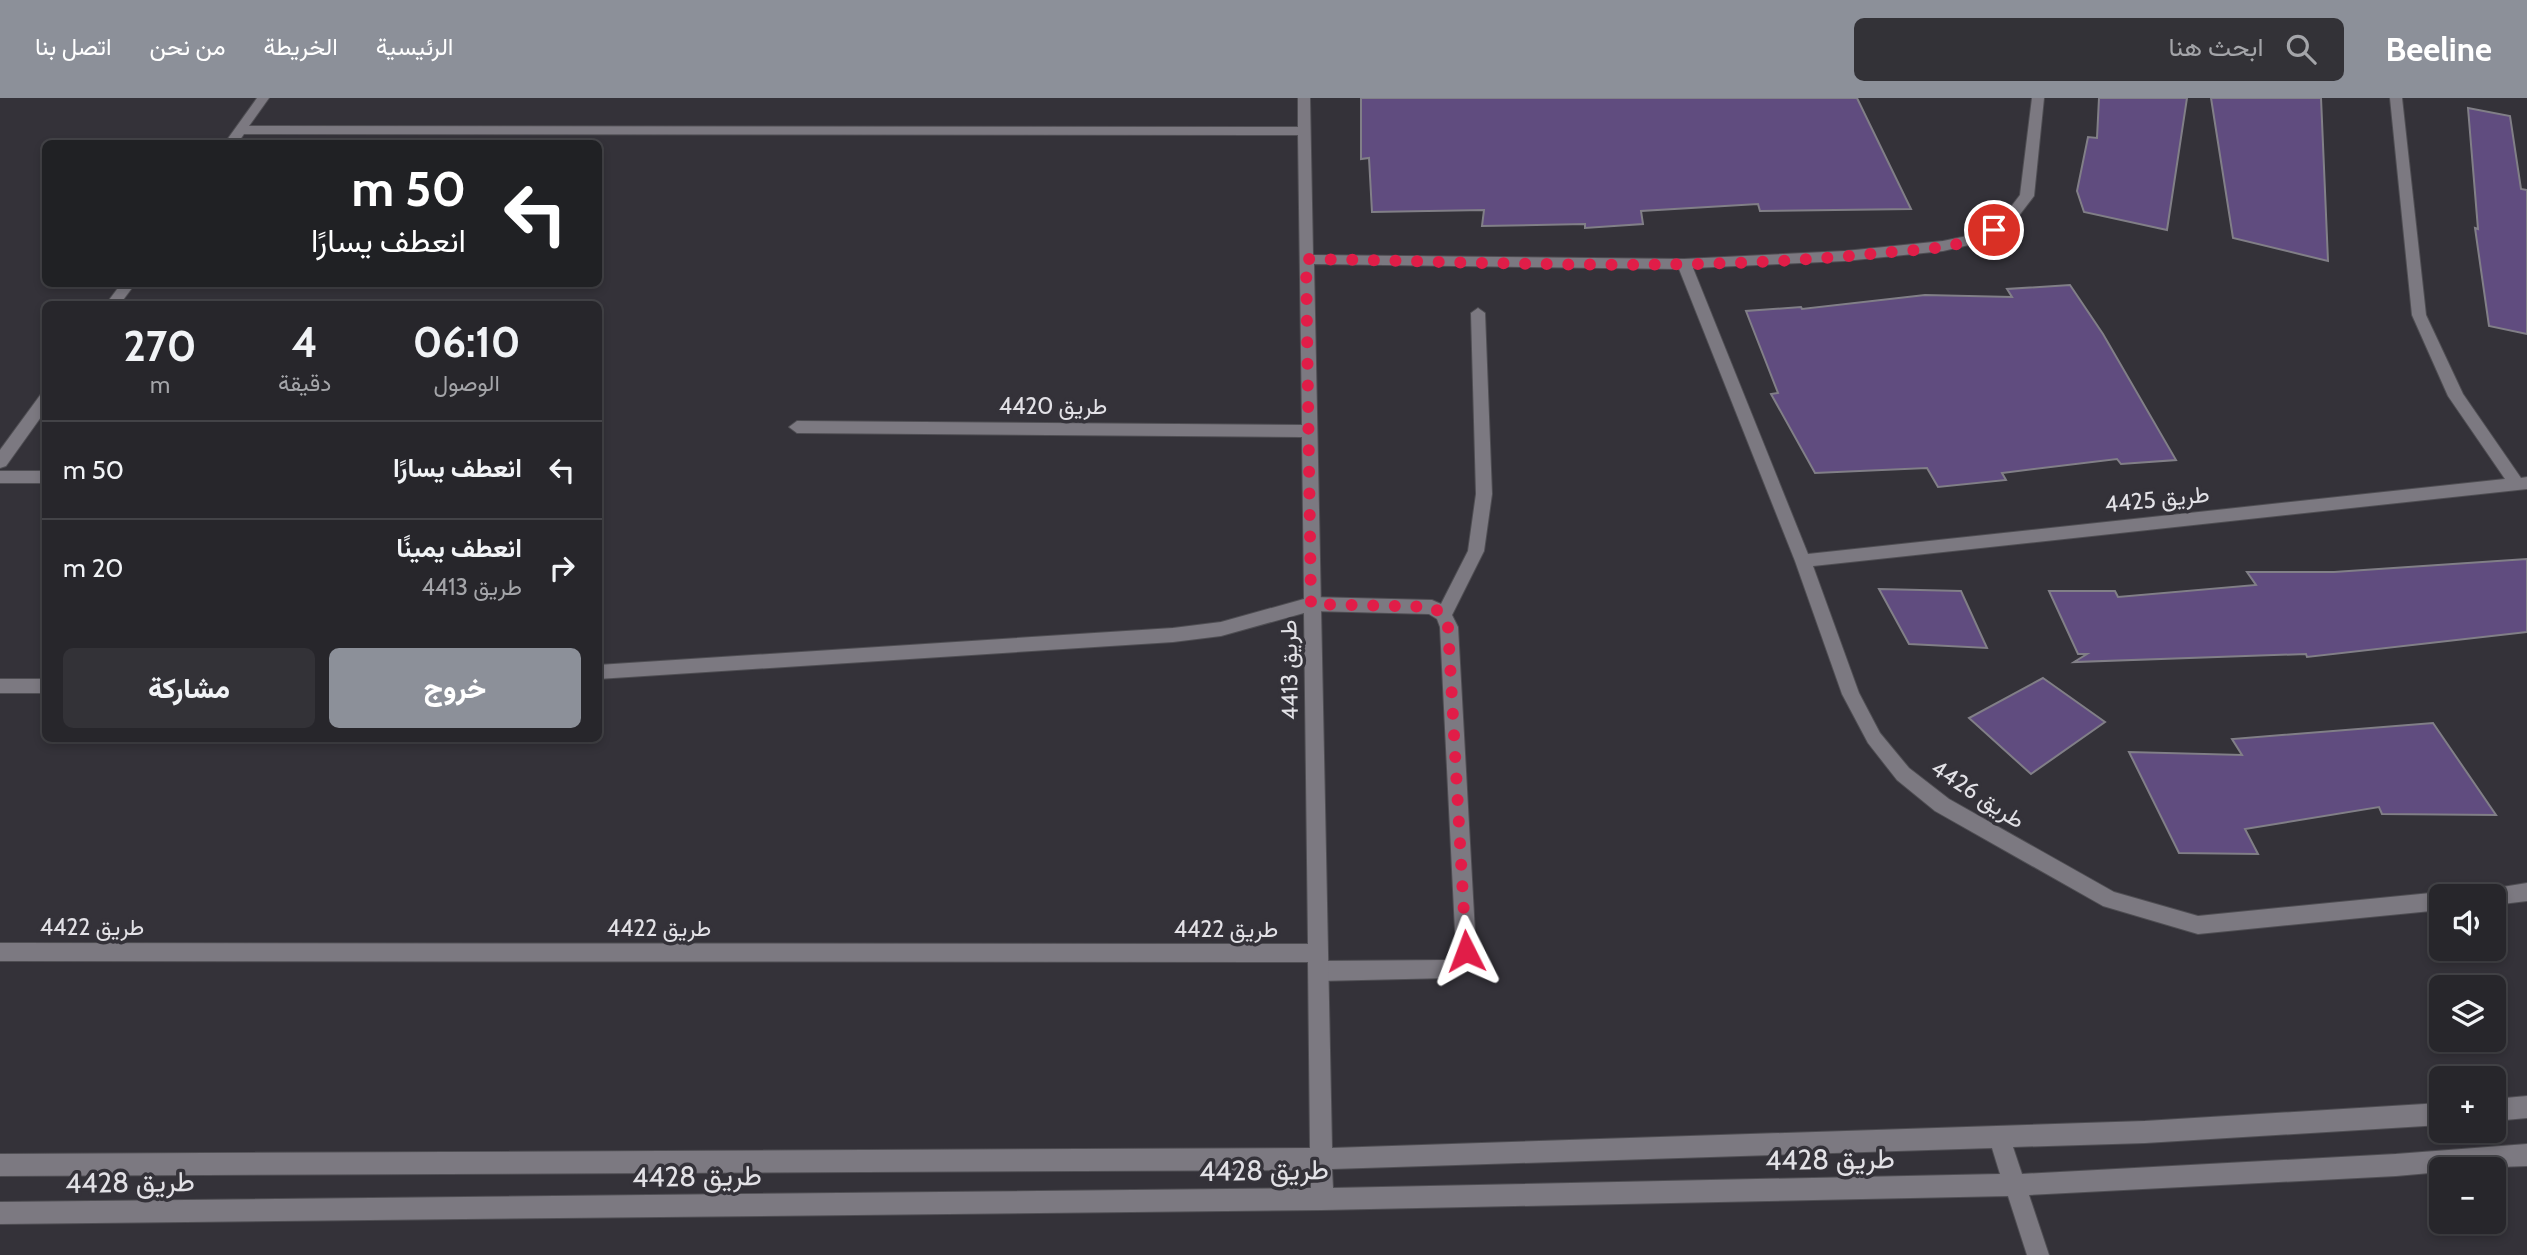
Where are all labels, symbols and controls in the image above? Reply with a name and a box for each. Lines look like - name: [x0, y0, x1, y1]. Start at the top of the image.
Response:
- search box: [1854, 18, 2344, 81]
- text: Beeline: [2386, 29, 2492, 69]
- icon: search: [2282, 30, 2320, 68]
- text: ابحث هنا: [2168, 31, 2264, 63]
- text: اتصل بنا: [35, 32, 112, 61]
- text: من نحن: [150, 32, 226, 61]
- text: الخريطة: [264, 32, 338, 61]
- text: الرئيسية: [376, 32, 453, 61]
- text: 50 m: [351, 159, 466, 218]
- icon: left: [490, 168, 581, 259]
- pin: [1964, 200, 2024, 260]
- icon: arrive: [1975, 211, 2013, 249]
- text: انعطف يسارًا: [311, 221, 466, 260]
- text: 4: [292, 316, 318, 368]
- text: 06:10: [413, 316, 520, 368]
- text: 270: [124, 320, 196, 372]
- text: دقيقة: [278, 369, 331, 397]
- text: الوصول: [433, 369, 500, 397]
- text: m: [150, 371, 170, 399]
- street label: طريق 4420: [999, 392, 1107, 421]
- icon: left: [543, 451, 581, 489]
- text: انعطف يسارًا: [393, 452, 522, 484]
- text: 50 m: [63, 454, 124, 486]
- street label: طريق 4425: [2103, 480, 2211, 519]
- text: انعطف يمينًا: [396, 532, 522, 564]
- icon: right: [543, 549, 581, 587]
- text: 20 m: [63, 552, 123, 584]
- text: طريق 4413: [422, 573, 522, 601]
- street label: طريق 4413: [1274, 620, 1305, 720]
- button: مشاركة: [63, 648, 315, 728]
- button: خروج: [329, 648, 581, 728]
- street label: طريق 4426: [1926, 753, 2030, 835]
- map controls: [2429, 884, 2506, 1234]
- button: sound: [2429, 884, 2506, 961]
- street label: طريق 4422: [40, 913, 144, 942]
- street label: طريق 4422: [607, 914, 711, 943]
- position arrow: [1429, 914, 1503, 988]
- street label: طريق 4422: [1174, 915, 1278, 944]
- button: layers: [2429, 975, 2506, 1052]
- button: +: [2429, 1066, 2506, 1143]
- street label: طريق 4428: [1765, 1141, 1895, 1178]
- street label: طريق 4428: [1199, 1152, 1329, 1189]
- button: −: [2429, 1157, 2506, 1234]
- street label: طريق 4428: [632, 1158, 762, 1195]
- street label: طريق 4428: [65, 1164, 195, 1201]

